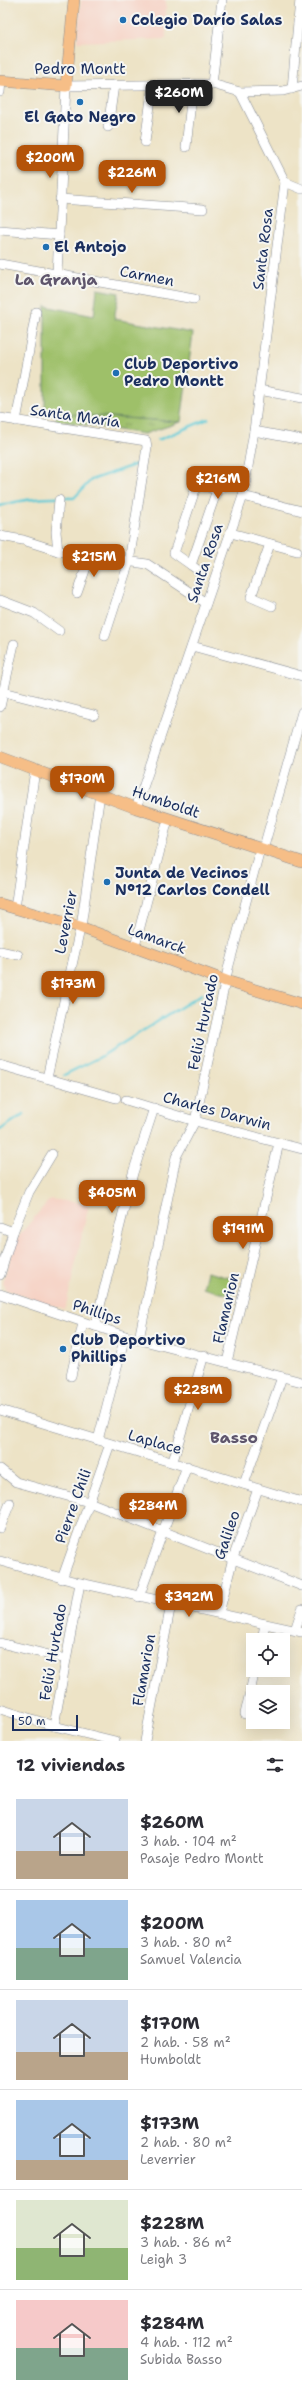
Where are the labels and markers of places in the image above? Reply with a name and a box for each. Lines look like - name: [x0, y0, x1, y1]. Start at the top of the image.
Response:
- place label: Colegio Darío Salas: [131, 10, 282, 30]
- marker: Colegio Darío Salas: [118, 15, 128, 25]
- pin: $260M: [151, 80, 207, 114]
- marker: El Gato Negro: [75, 97, 85, 107]
- place label: El Gato Negro: [24, 107, 136, 127]
- pin: $200M: [22, 145, 78, 179]
- pin: $226M: [104, 160, 160, 194]
- place label: El Antojo: [54, 237, 127, 257]
- marker: El Antojo: [41, 242, 51, 252]
- place label: Club Deportivo Pedro Montt: [124, 354, 239, 391]
- marker: Club Deportivo Pedro Montt: [111, 368, 121, 378]
- pin: $216M: [190, 466, 246, 500]
- pin: $215M: [66, 544, 122, 578]
- pin: $170M: [54, 766, 110, 800]
- place label: Junta de Vecinos Nº12 Carlos Condell: [115, 863, 270, 900]
- marker: Junta de Vecinos Nº12 Carlos Condell: [102, 877, 112, 887]
- pin: $173M: [45, 971, 101, 1005]
- pin: $405M: [84, 1180, 140, 1214]
- pin: $191M: [215, 1216, 271, 1250]
- place label: Club Deportivo Phillips: [71, 1330, 186, 1367]
- marker: Club Deportivo Phillips: [58, 1344, 68, 1354]
- pin: $228M: [170, 1377, 226, 1411]
- pin: $284M: [125, 1493, 181, 1527]
- pin: $392M: [161, 1584, 217, 1618]

